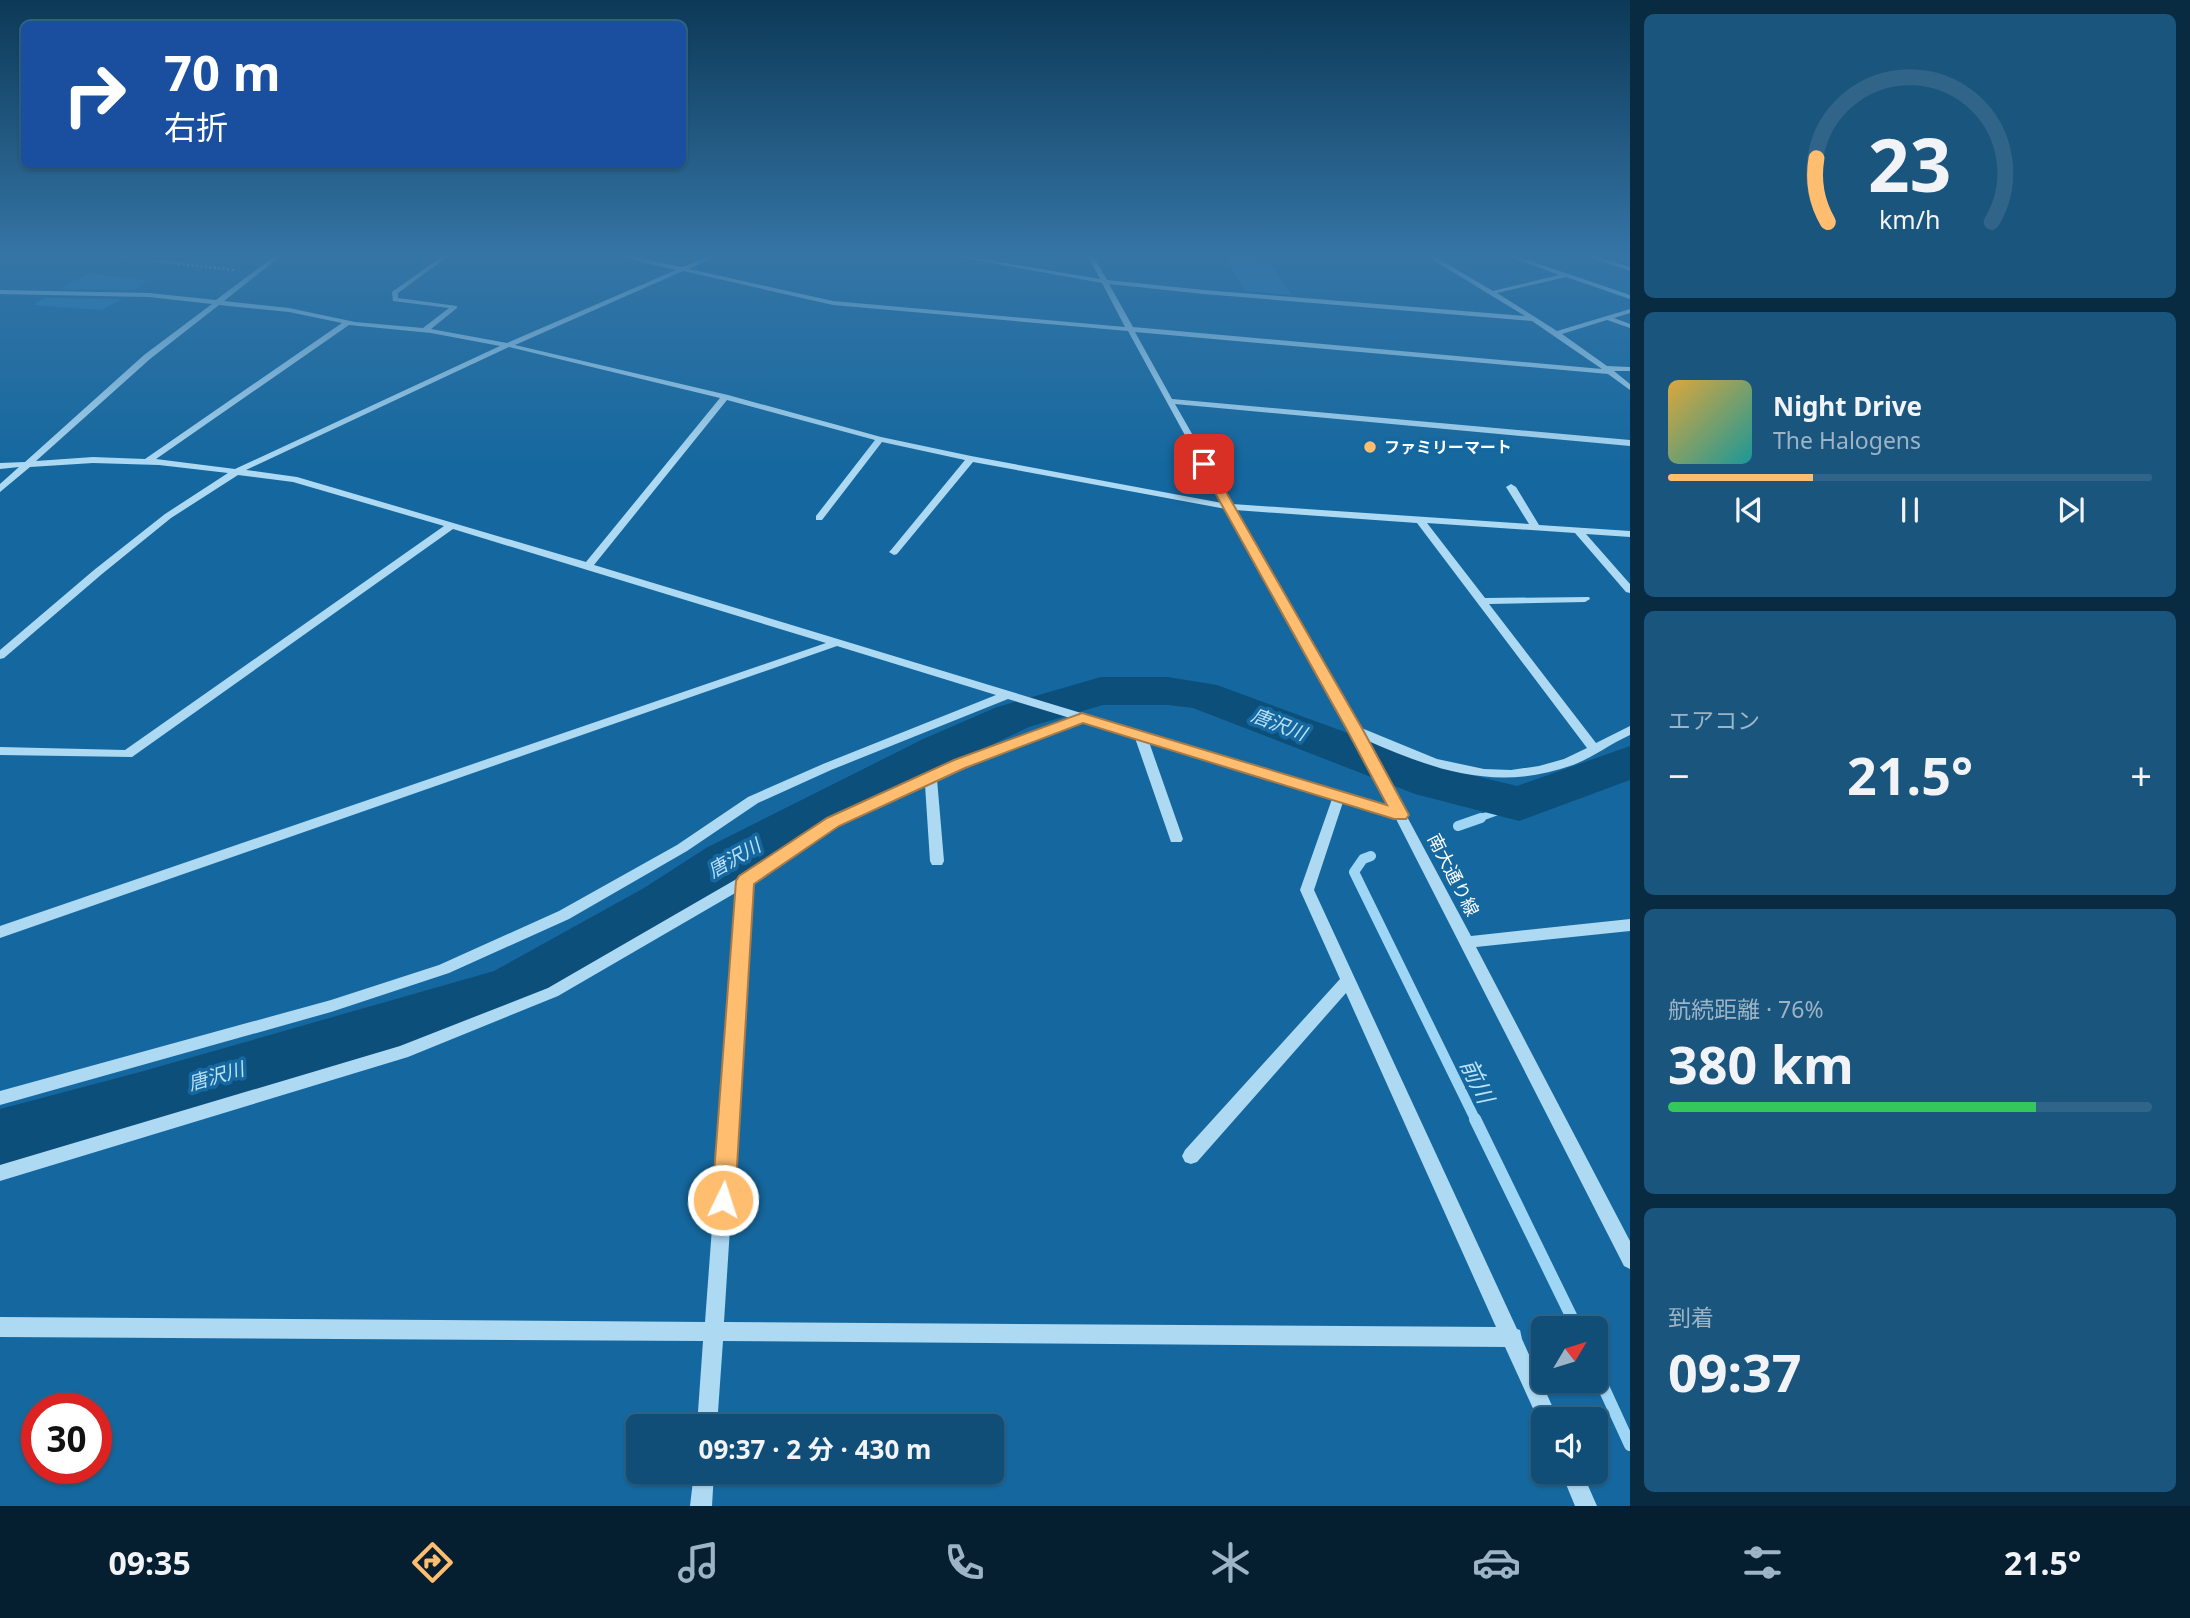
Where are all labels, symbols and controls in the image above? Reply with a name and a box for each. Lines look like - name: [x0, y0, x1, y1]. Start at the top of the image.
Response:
- text: 70 m: [164, 39, 281, 105]
- icon: right: [49, 49, 140, 140]
- text: 右折: [164, 105, 228, 148]
- text: 23: [1868, 115, 1952, 214]
- text: km/h: [1879, 202, 1941, 236]
- text: Night Drive: [1773, 388, 1922, 424]
- text: The Halogens: [1773, 424, 1921, 456]
- pin: [1174, 434, 1234, 494]
- place label: ファミリーマート: [1384, 436, 1512, 458]
- marker: ファミリーマート: [1362, 439, 1378, 455]
- icon: arrive: [1185, 445, 1223, 483]
- icon: previous: [1730, 491, 1768, 529]
- icon: pause: [1891, 491, 1929, 529]
- icon: next: [2052, 491, 2090, 529]
- water label: 唐沢川: [1248, 702, 1312, 747]
- text: エアコン: [1668, 704, 1760, 736]
- text: 21.5°: [1847, 739, 1973, 810]
- text: −: [1668, 749, 1690, 801]
- text: +: [2130, 749, 2152, 801]
- street label: 南大通り線: [1423, 829, 1485, 920]
- water label: 唐沢川: [703, 831, 767, 884]
- text: 航続距離 · 76%: [1668, 993, 1824, 1025]
- text: 380 km: [1668, 1028, 1854, 1099]
- water label: 前川: [1453, 1053, 1504, 1111]
- water label: 唐沢川: [185, 1055, 249, 1096]
- position arrow: [686, 1163, 760, 1237]
- text: 到着: [1668, 1301, 1714, 1333]
- north arrow: [1531, 1316, 1608, 1393]
- map controls: [1531, 1316, 1608, 1484]
- text: 09:37: [1668, 1336, 1802, 1407]
- speed limit sign: 30: [21, 1393, 112, 1484]
- button: sound: [1531, 1407, 1608, 1484]
- text: 09:37 · 2 分 · 430 m: [699, 1431, 931, 1467]
- icon: directions: [408, 1538, 457, 1587]
- icon: music: [674, 1538, 723, 1587]
- icon: phone: [940, 1538, 989, 1587]
- icon: climate: [1206, 1538, 1255, 1587]
- icon: car: [1472, 1538, 1521, 1587]
- icon: filters: [1738, 1538, 1787, 1587]
- text: 09:35: [109, 1541, 191, 1584]
- text: 21.5°: [2004, 1541, 2081, 1584]

